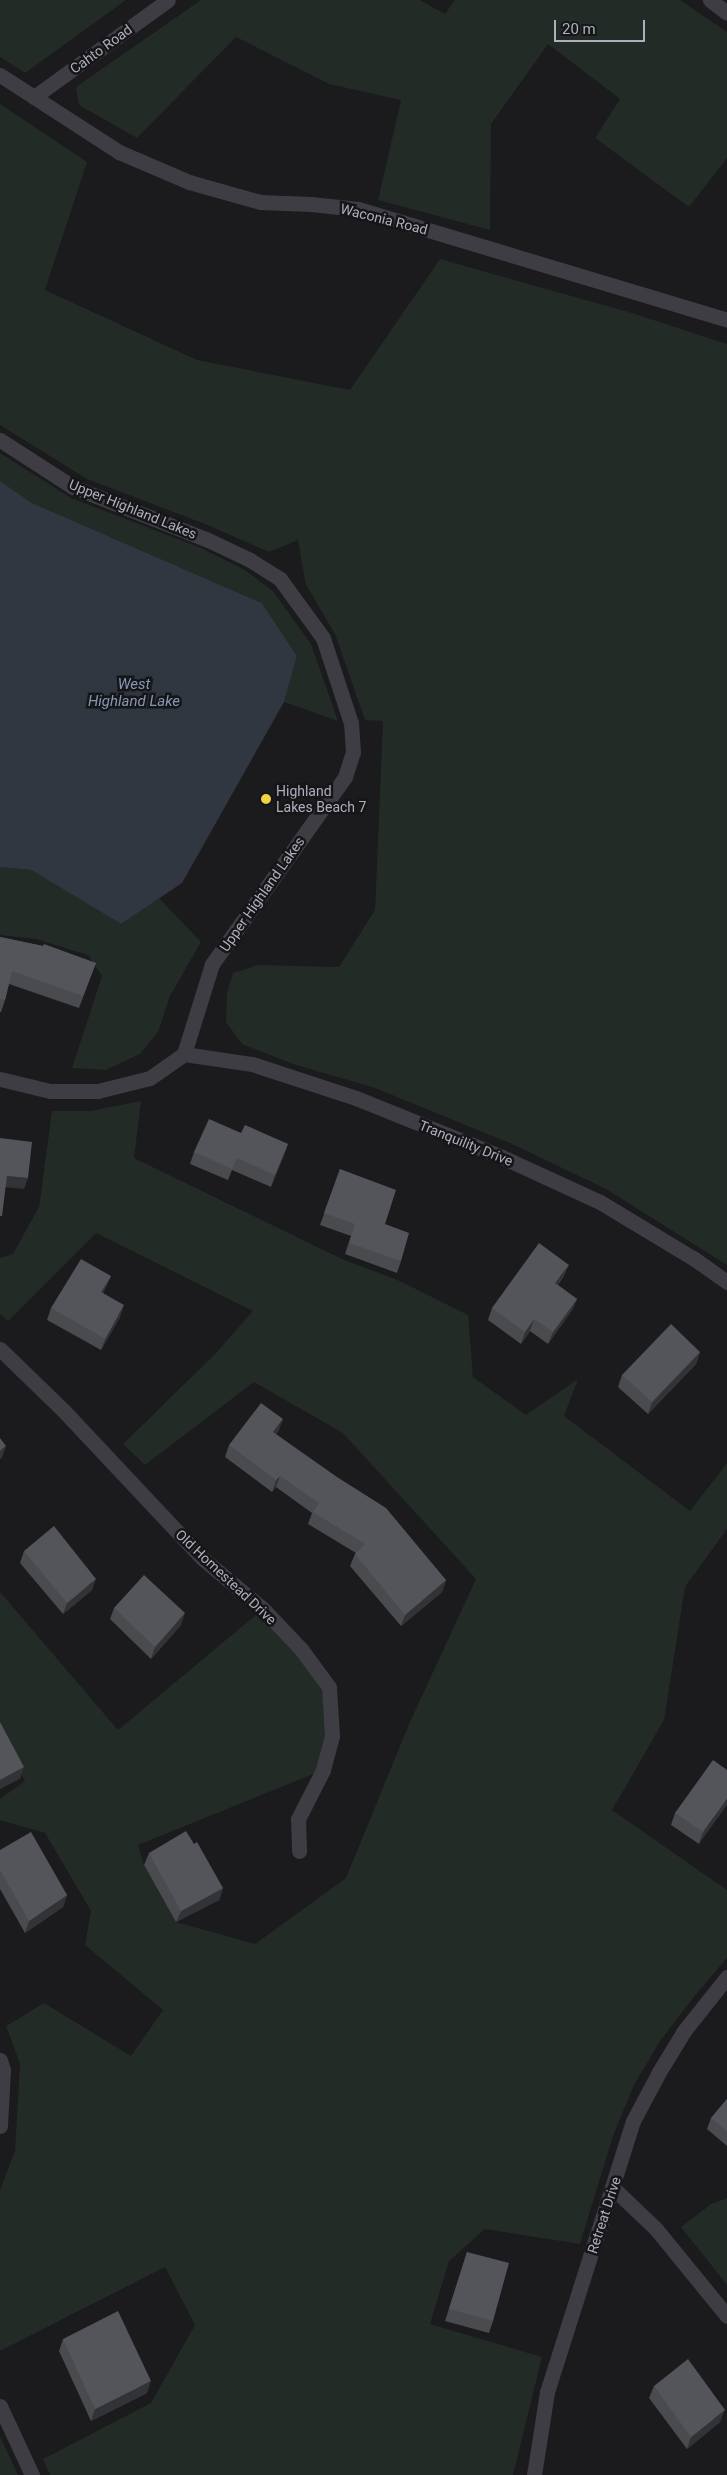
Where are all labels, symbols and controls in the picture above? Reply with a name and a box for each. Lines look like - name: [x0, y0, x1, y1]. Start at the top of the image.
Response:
- scale bar: [557, 10, 648, 42]
- text: 20 m: [562, 20, 596, 38]
- street label: Cahto Road: [67, 21, 135, 77]
- street label: Waconia Road: [339, 200, 429, 238]
- street label: Upper Highland Lakes: [67, 476, 199, 542]
- water label: West Highland Lake: [88, 675, 180, 710]
- place label: Highland Lakes Beach 7: [276, 783, 366, 816]
- marker: Highland Lakes Beach 7: [260, 793, 272, 805]
- street label: Upper Highland Lakes: [216, 833, 308, 955]
- street label: Tranquility Drive: [417, 1117, 515, 1169]
- street label: Old Homestead Drive: [172, 1526, 280, 1628]
- street label: Retreat Drive: [584, 2174, 624, 2256]

